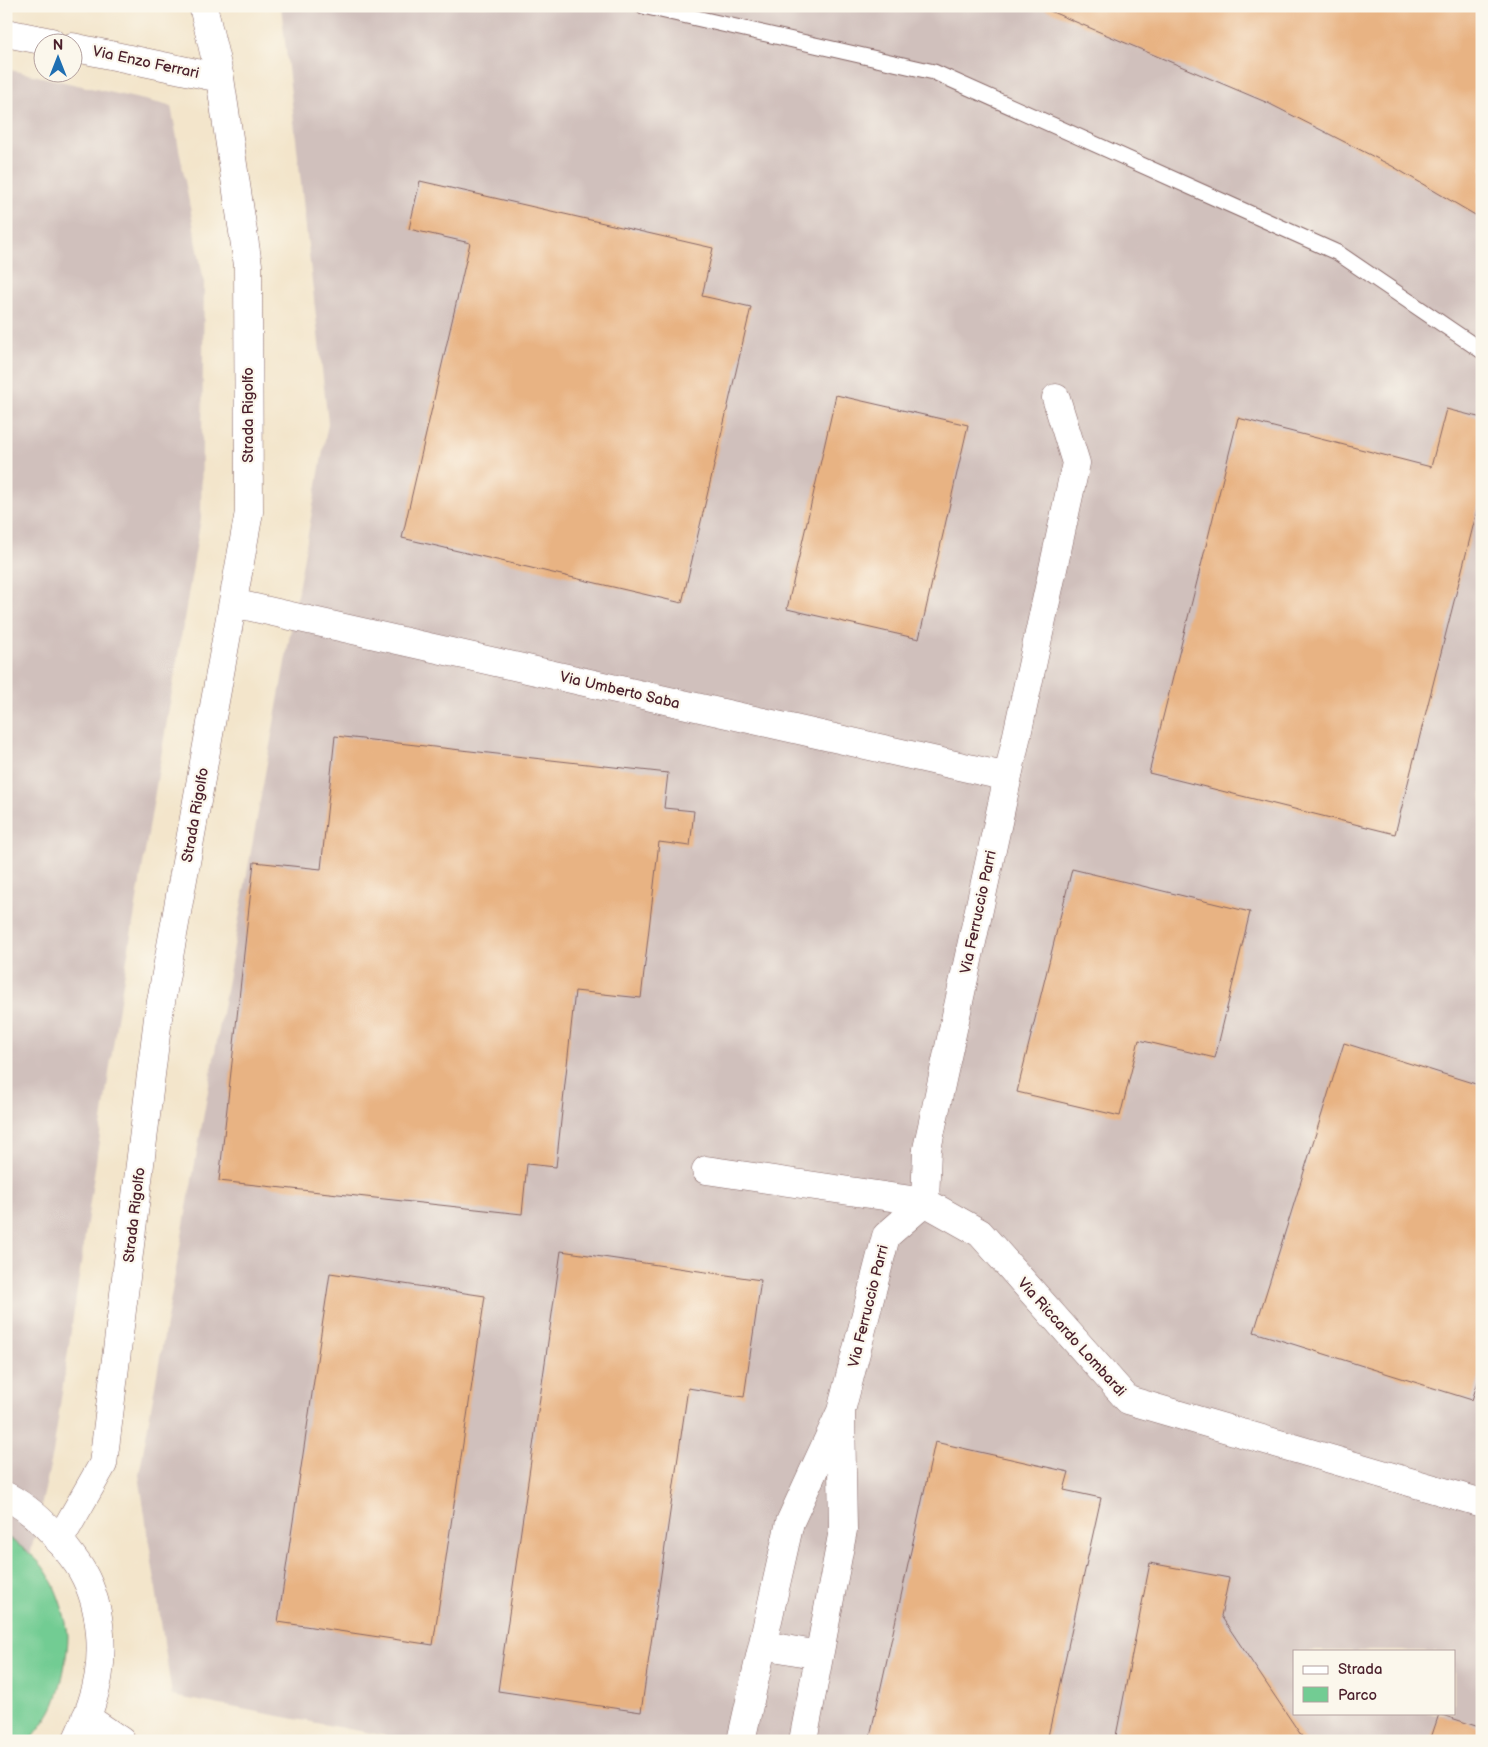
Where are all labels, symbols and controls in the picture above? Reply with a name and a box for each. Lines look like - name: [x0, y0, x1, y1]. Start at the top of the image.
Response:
- north arrow: [32, 32, 82, 82]
- text: N: [53, 37, 63, 54]
- street label: Via Enzo Ferrari: [91, 42, 201, 83]
- street label: Strada Rigolfo: [239, 367, 258, 463]
- street label: Via Umberto Saba: [558, 667, 682, 714]
- street label: Strada Rigolfo: [178, 766, 213, 864]
- street label: Via Ferruccio Parri: [956, 849, 1001, 976]
- street label: Strada Rigolfo: [119, 1166, 150, 1264]
- street label: Via Ferruccio Parri: [844, 1243, 893, 1369]
- street label: Via Riccardo Lombardi: [1013, 1274, 1130, 1401]
- legend: [1293, 1650, 1456, 1714]
- text: Strada: [1338, 1660, 1382, 1679]
- text: Parco: [1338, 1686, 1377, 1705]

